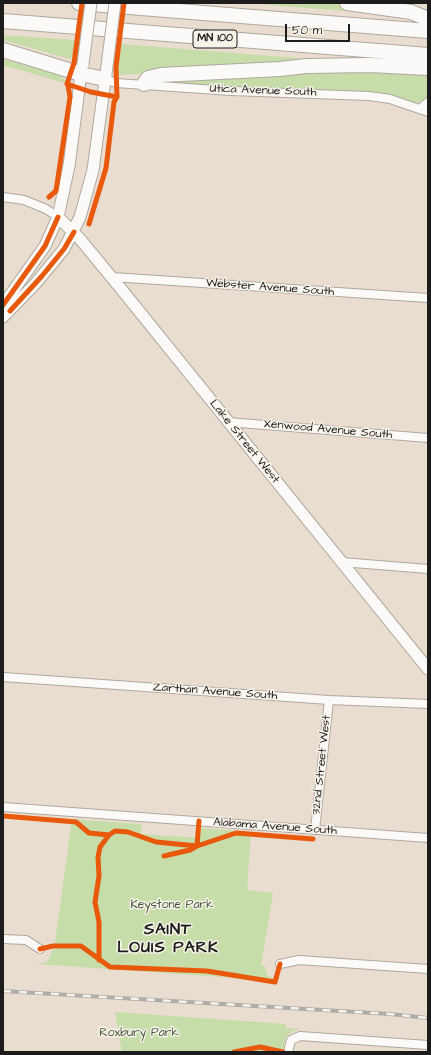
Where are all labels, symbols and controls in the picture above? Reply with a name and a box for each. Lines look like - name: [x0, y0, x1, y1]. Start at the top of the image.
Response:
- scale bar: [287, 16, 352, 42]
- text: 50 m: [292, 22, 322, 39]
- road number: MN 100: [193, 30, 237, 48]
- street label: Utica Avenue South: [209, 82, 317, 100]
- street label: Webster Avenue South: [205, 276, 335, 300]
- street label: Lake Street West: [206, 397, 282, 487]
- street label: Xenwood Avenue South: [263, 417, 393, 443]
- street label: Zarthan Avenue South: [152, 680, 278, 704]
- street label: 32nd Street West: [310, 714, 334, 816]
- street label: Alabama Avenue South: [213, 815, 337, 839]
- park label: Keystone Park: [130, 898, 214, 912]
- district label: SAINT LOUIS PARK: [117, 921, 219, 959]
- park label: Roxbury Park: [99, 1026, 179, 1040]

